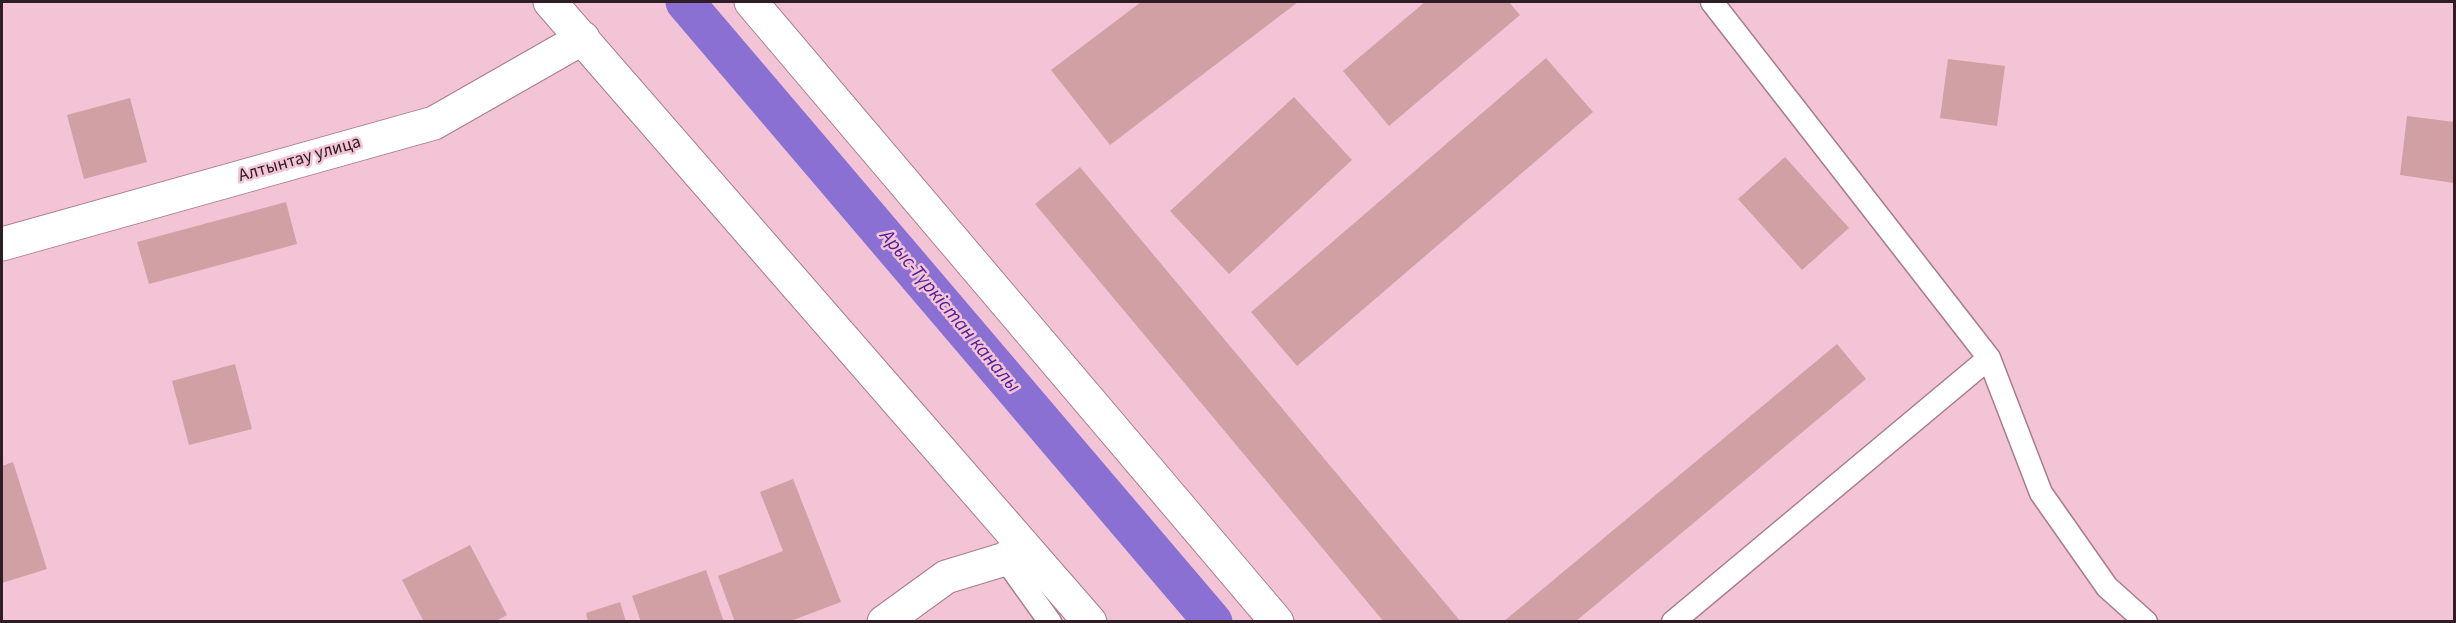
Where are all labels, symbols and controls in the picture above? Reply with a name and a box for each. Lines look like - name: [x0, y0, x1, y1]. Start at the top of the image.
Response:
- street label: Алтынтау улица: [236, 132, 364, 188]
- water label: Арыс-Түркістан каналы: [874, 226, 1024, 398]

